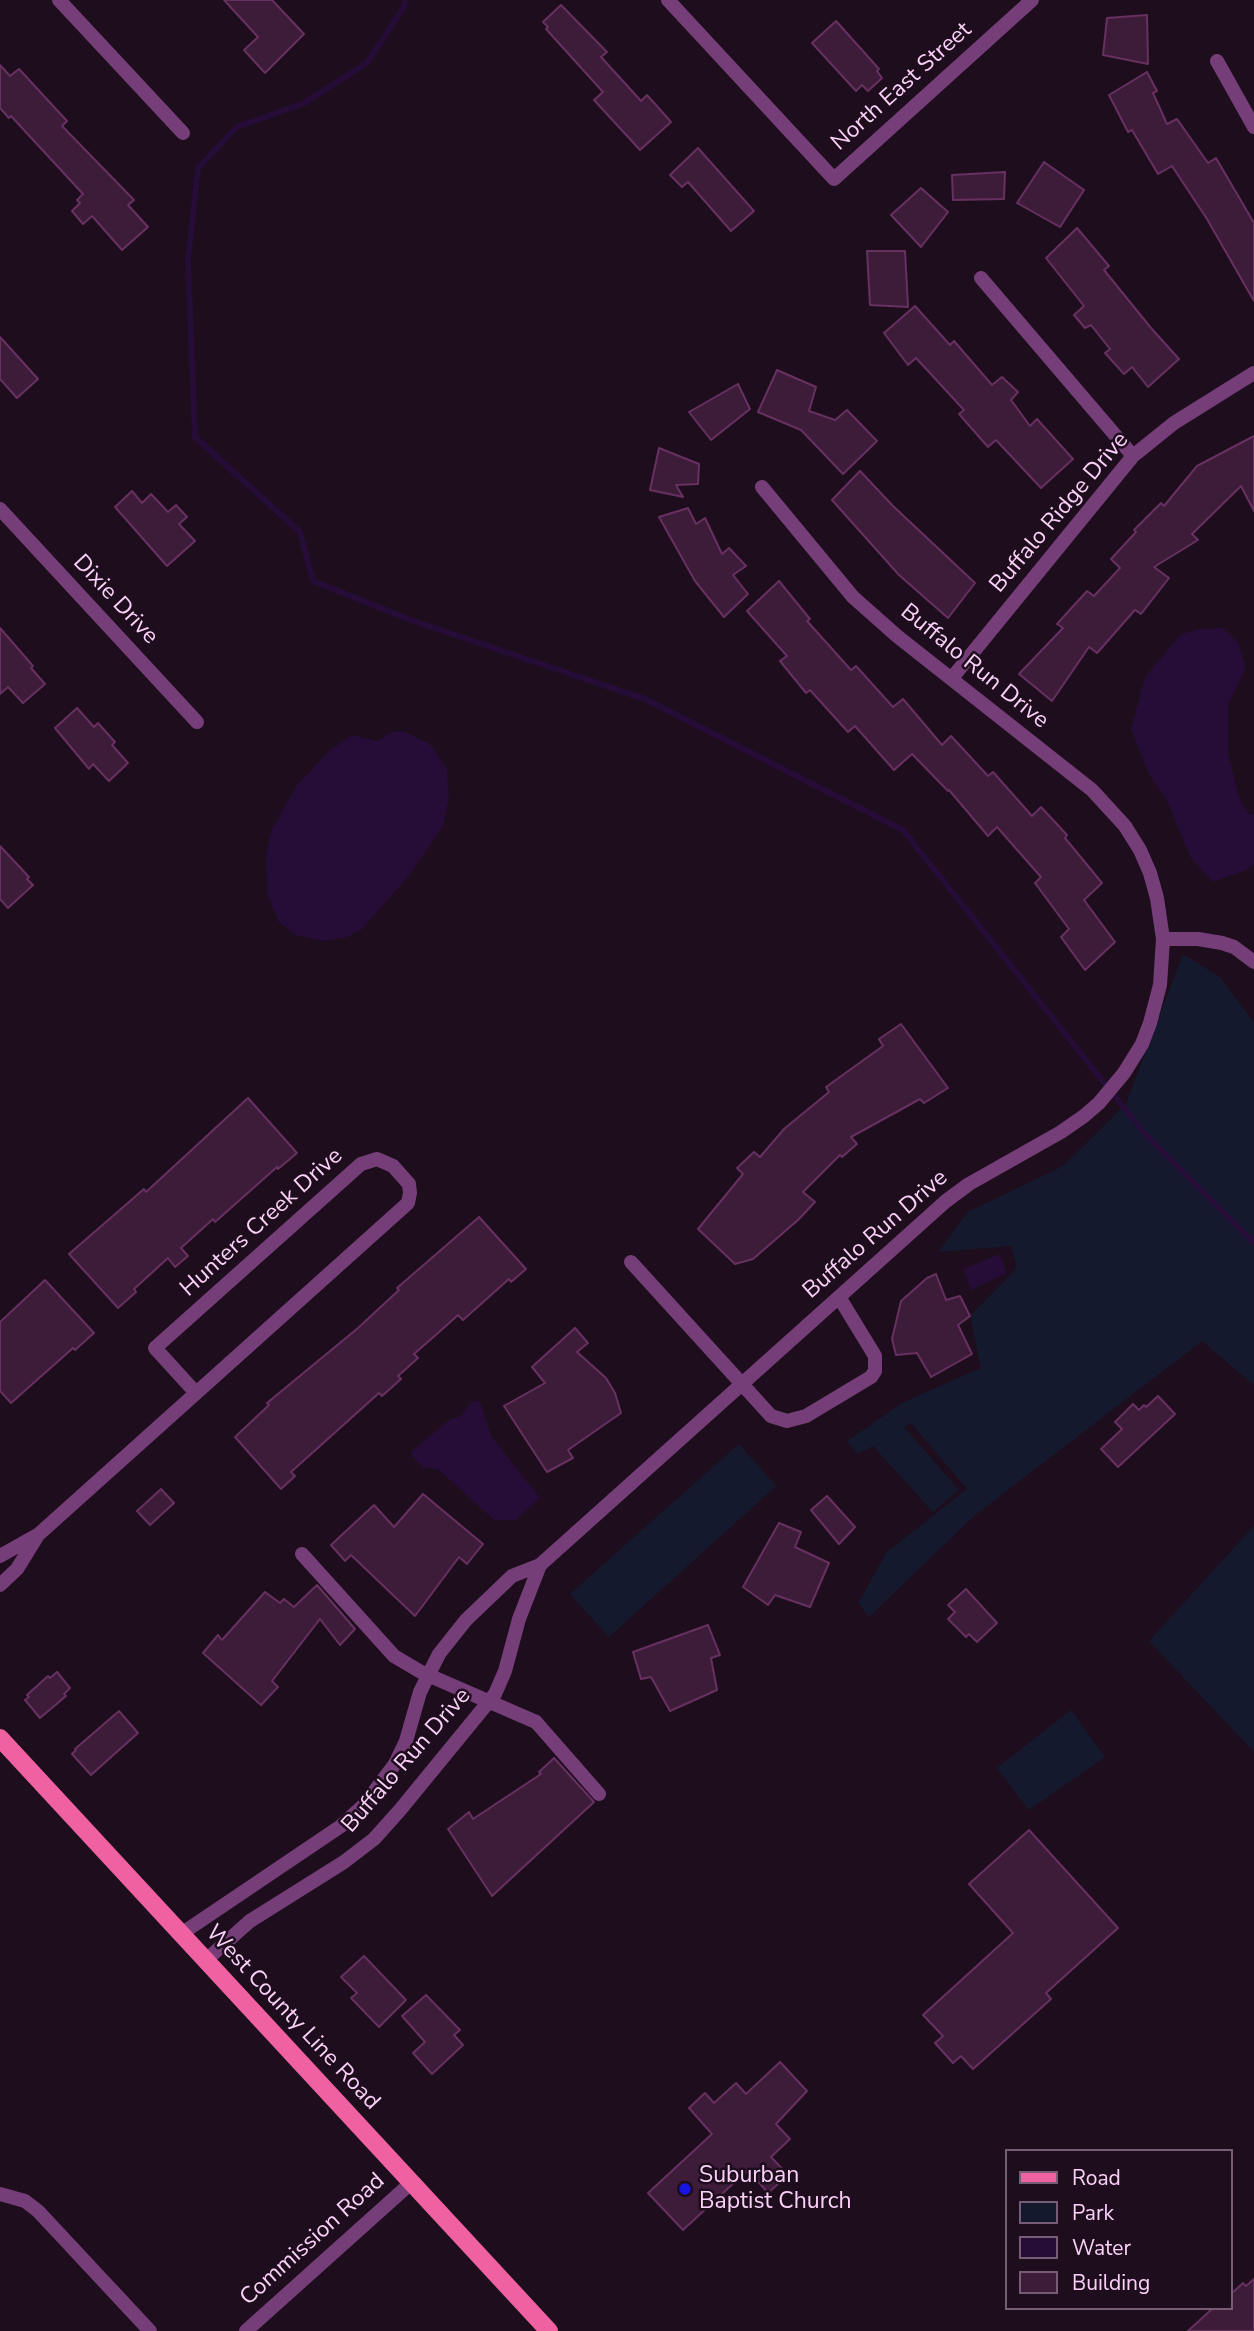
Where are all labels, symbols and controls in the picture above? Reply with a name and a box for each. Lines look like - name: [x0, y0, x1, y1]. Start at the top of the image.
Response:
- street label: North East Street: [826, 17, 978, 157]
- street label: Buffalo Ridge Drive: [985, 427, 1135, 599]
- street label: Dixie Drive: [67, 549, 163, 651]
- street label: Buffalo Run Drive: [894, 599, 1054, 735]
- street label: Hunters Creek Drive: [175, 1143, 349, 1303]
- street label: Buffalo Run Drive: [798, 1165, 954, 1305]
- street label: Buffalo Run Drive: [337, 1683, 477, 1839]
- street label: West County Line Road: [199, 1920, 385, 2116]
- legend: [1006, 2149, 1233, 2310]
- place label: Suburban Baptist Church: [699, 2162, 852, 2216]
- text: Road: [1072, 2164, 1121, 2192]
- street label: Commission Road: [235, 2168, 391, 2312]
- marker: Suburban Baptist Church: [677, 2181, 693, 2197]
- text: Park: [1072, 2199, 1114, 2227]
- text: Water: [1072, 2234, 1131, 2262]
- text: Building: [1072, 2269, 1150, 2297]

